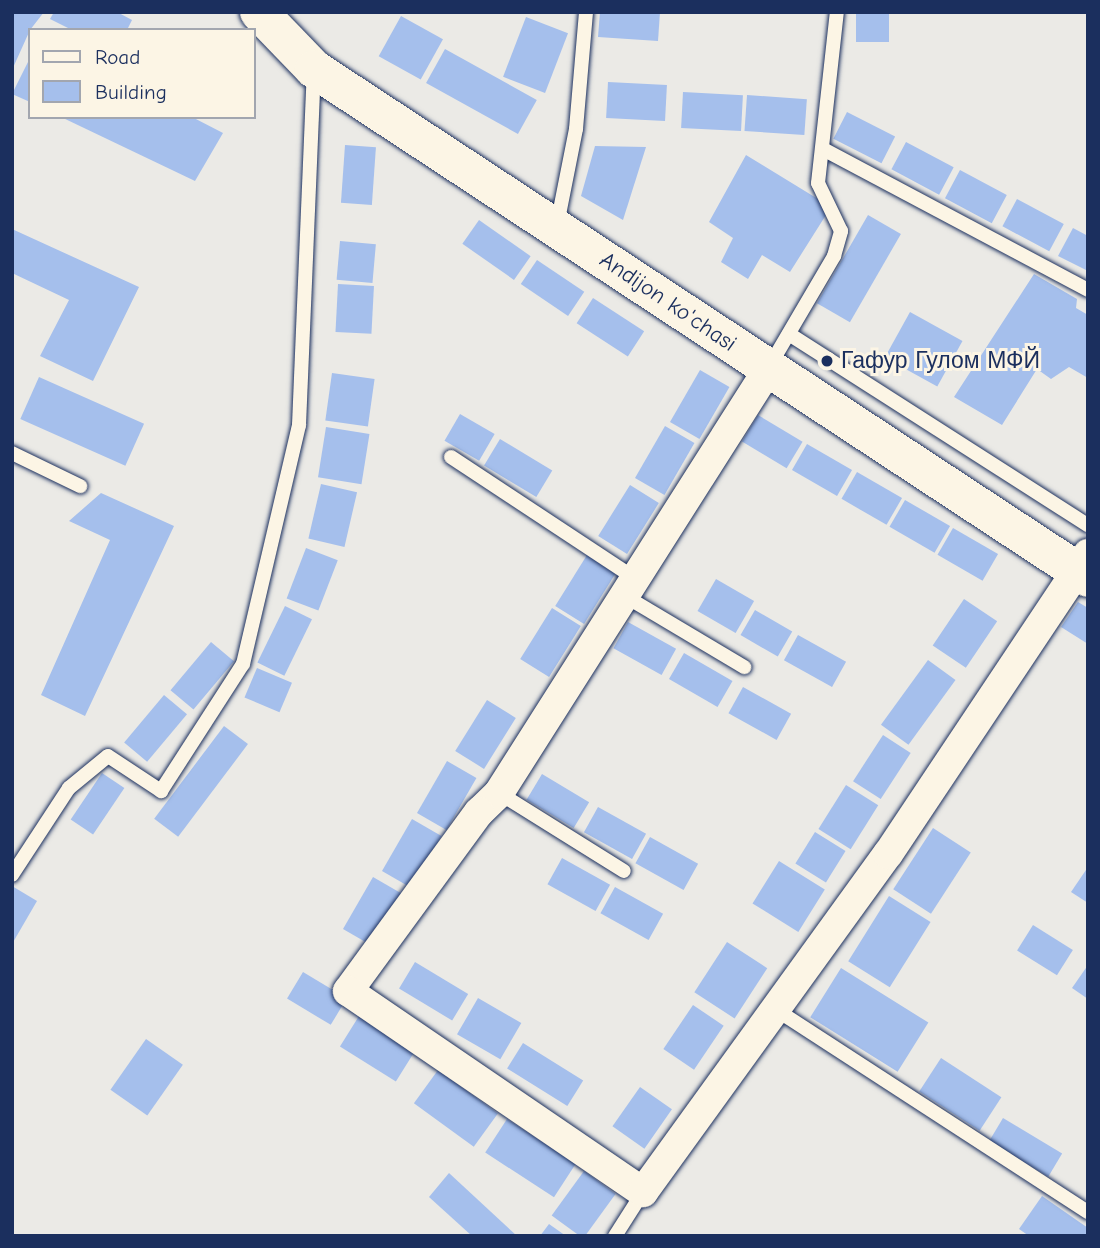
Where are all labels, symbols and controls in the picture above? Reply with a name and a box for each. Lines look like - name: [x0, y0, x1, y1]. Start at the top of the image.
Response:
- legend: [28, 28, 256, 119]
- text: Road: [95, 45, 140, 69]
- text: Building: [95, 80, 167, 104]
- street label: Andijon ko'chasi: [594, 246, 742, 358]
- place label: Гафур Гулом МФЙ: [841, 347, 1040, 375]
- marker: Гафур Гулом МФЙ: [819, 353, 835, 369]

